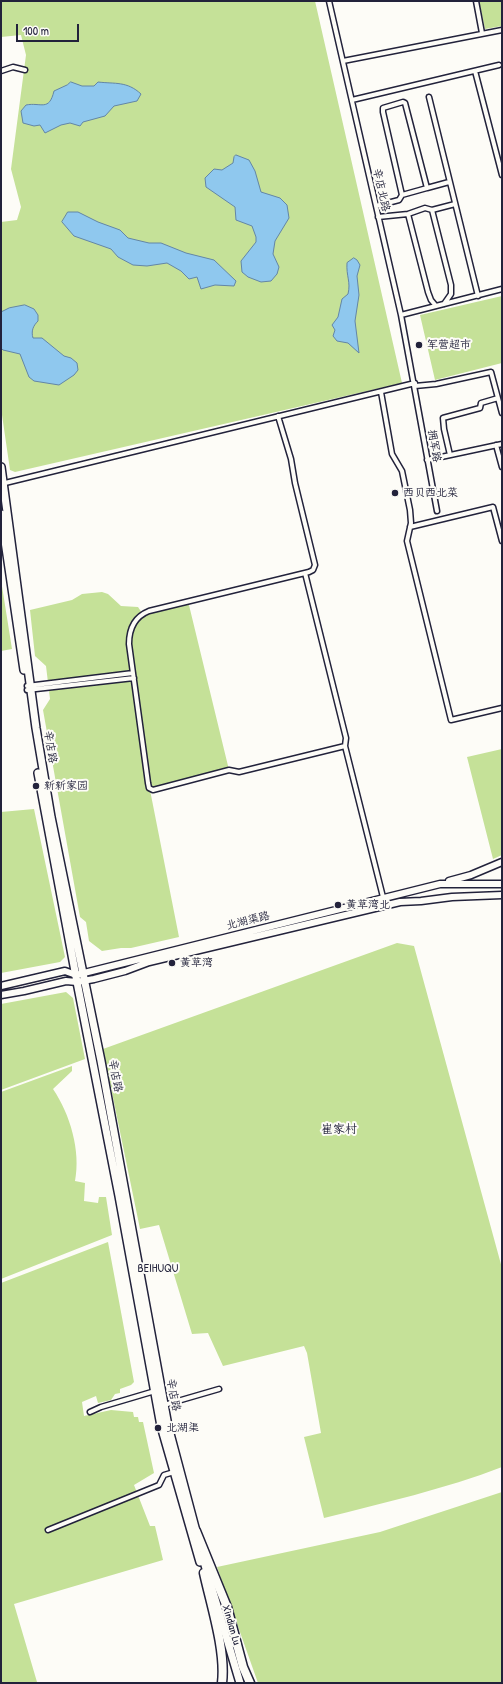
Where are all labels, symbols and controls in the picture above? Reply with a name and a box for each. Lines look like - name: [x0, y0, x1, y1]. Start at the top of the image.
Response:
- scale bar: [18, 16, 81, 42]
- text: 100 m: [23, 22, 49, 39]
- street label: 辛店北路: [370, 167, 392, 213]
- place label: 军营超市: [427, 338, 471, 352]
- marker: 军营超市: [414, 340, 424, 350]
- street label: 拥军路: [425, 429, 443, 463]
- place label: 西贝西北菜: [403, 486, 458, 500]
- marker: 西贝西北菜: [390, 488, 400, 498]
- street label: 辛店路: [41, 730, 59, 764]
- place label: 新新家园: [44, 779, 88, 793]
- marker: 新新家园: [31, 781, 41, 791]
- place label: 黄草湾北: [346, 898, 390, 912]
- marker: 黄草湾北: [333, 900, 343, 910]
- street label: 北湖渠路: [225, 909, 271, 933]
- place label: 黄草湾: [180, 956, 213, 970]
- marker: 黄草湾: [167, 958, 177, 968]
- street label: 辛店路: [105, 1059, 125, 1093]
- district label: 崔家村: [321, 1123, 357, 1137]
- district label: BEIHUQU: [134, 1262, 182, 1276]
- street label: 辛店路: [163, 1378, 183, 1412]
- place label: 北湖渠: [166, 1421, 199, 1435]
- marker: 北湖渠: [153, 1423, 163, 1433]
- street label: Xindian Lu: [219, 1603, 243, 1647]

